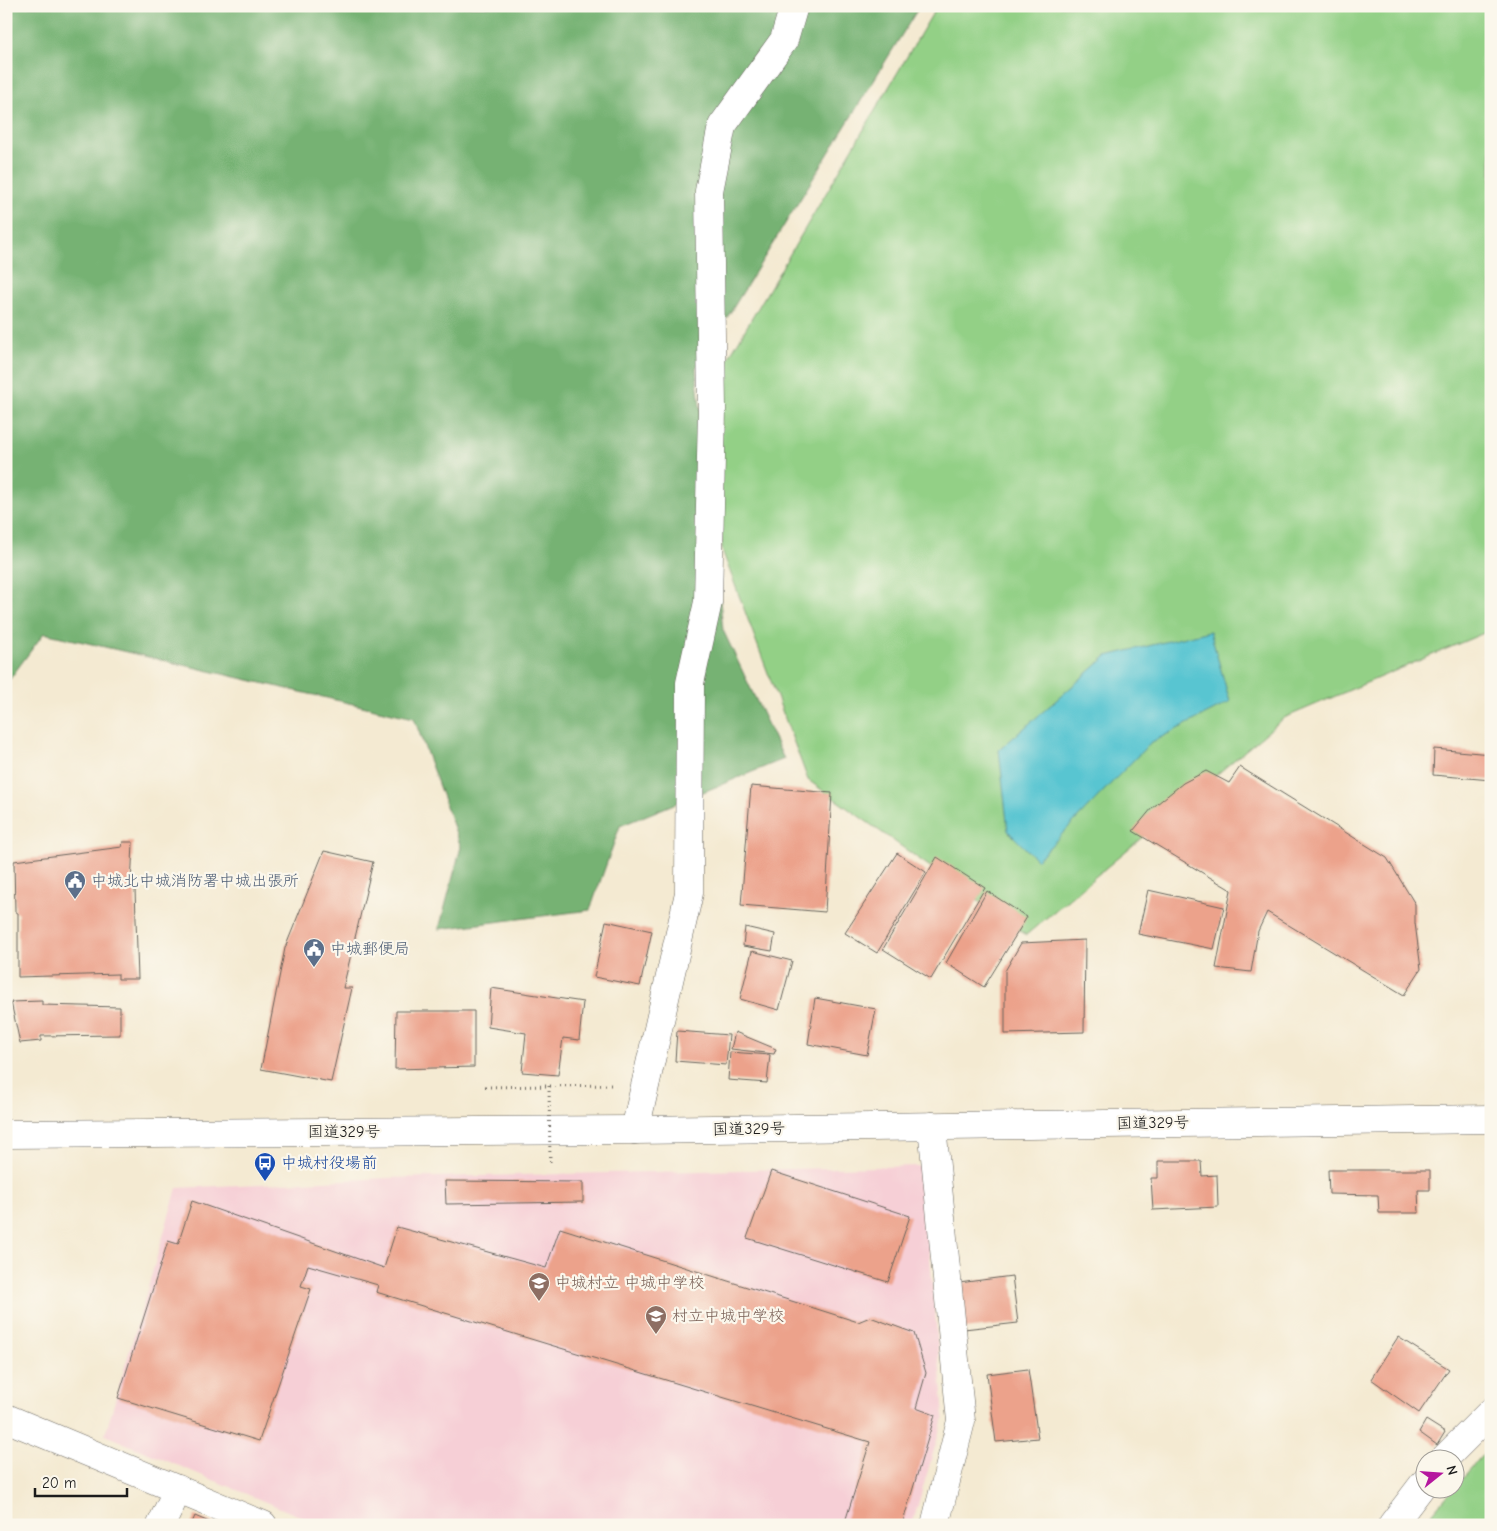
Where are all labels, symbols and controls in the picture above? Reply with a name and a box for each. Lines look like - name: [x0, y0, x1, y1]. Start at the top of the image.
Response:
- public building icon: 中城北中城消防署中城出張所: [63, 869, 87, 900]
- place label: 中城北中城消防署中城出張所: [91, 872, 299, 890]
- public building icon: 中城郵便局: [302, 937, 326, 968]
- place label: 中城郵便局: [330, 940, 410, 958]
- street label: 国道329号: [1116, 1113, 1190, 1133]
- street label: 国道329号: [712, 1119, 786, 1139]
- street label: 国道329号: [308, 1123, 380, 1141]
- bus stop icon: 中城村役場前: [253, 1151, 277, 1182]
- place label: 中城村役場前: [281, 1154, 377, 1172]
- school or university icon: 中城村立 中城中学校: [527, 1271, 551, 1302]
- place label: 中城村立 中城中学校: [555, 1274, 704, 1292]
- school or university icon: 村立中城中学校: [644, 1304, 668, 1335]
- place label: 村立中城中学校: [672, 1307, 784, 1325]
- north arrow: [1414, 1448, 1464, 1498]
- text: N: [1442, 1463, 1461, 1477]
- scale bar: [35, 1466, 128, 1498]
- text: 20 m: [42, 1474, 76, 1492]

